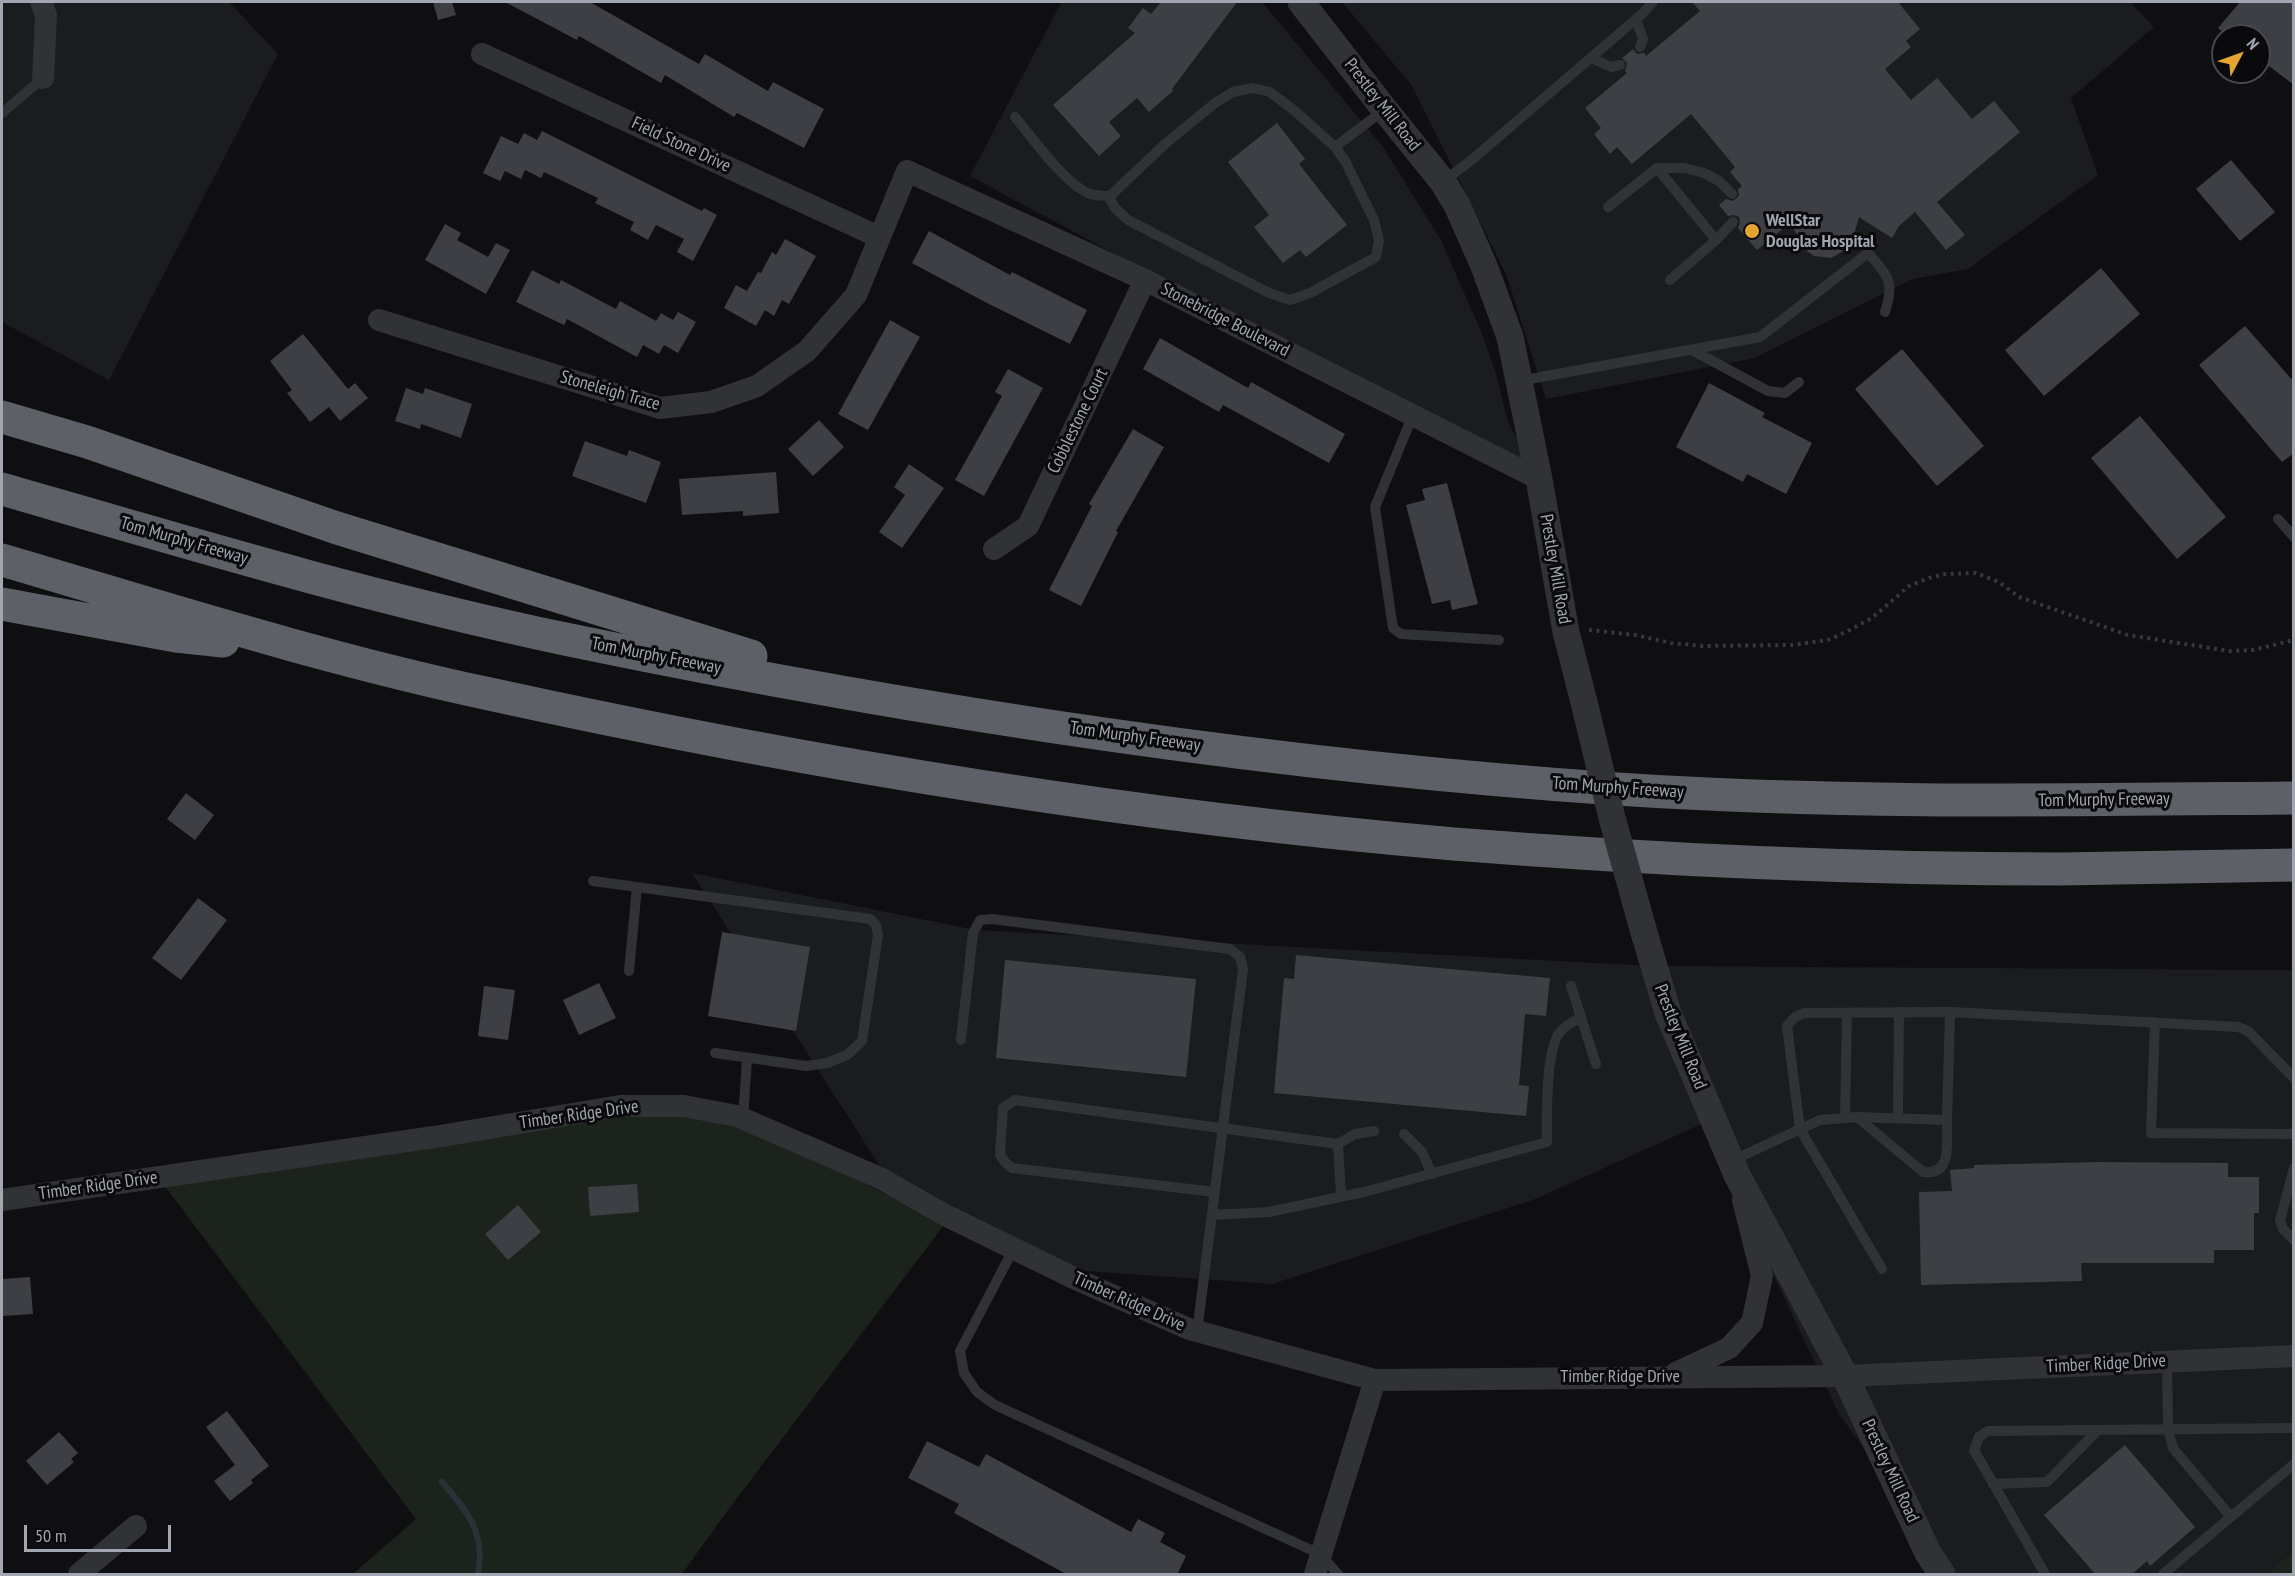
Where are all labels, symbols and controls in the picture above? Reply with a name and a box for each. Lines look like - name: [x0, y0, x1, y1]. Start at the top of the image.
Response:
- north arrow: [2211, 24, 2271, 84]
- text: N: [2243, 34, 2263, 53]
- street label: Prestley Mill Road: [1339, 55, 1425, 155]
- street label: Field Stone Drive: [628, 113, 734, 177]
- place label: WellStar Douglas Hospital: [1766, 210, 1874, 252]
- marker: WellStar Douglas Hospital: [1743, 222, 1761, 240]
- street label: Stonebridge Boulevard: [1157, 278, 1293, 362]
- street label: Cobblestone Court: [1043, 365, 1113, 477]
- street label: Stoneleigh Trace: [558, 366, 662, 416]
- street label: Tom Murphy Freeway: [118, 512, 250, 570]
- street label: Prestley Mill Road: [1535, 512, 1575, 626]
- street label: Tom Murphy Freeway: [589, 633, 723, 679]
- street label: Tom Murphy Freeway: [1068, 717, 1202, 757]
- street label: Tom Murphy Freeway: [1552, 773, 1684, 803]
- street label: Tom Murphy Freeway: [2038, 788, 2170, 812]
- street label: Prestley Mill Road: [1649, 981, 1711, 1093]
- street label: Timber Ridge Drive: [518, 1096, 640, 1134]
- street label: Timber Ridge Drive: [37, 1167, 159, 1205]
- street label: Timber Ridge Drive: [1070, 1268, 1188, 1336]
- street label: Timber Ridge Drive: [2046, 1350, 2166, 1378]
- street label: Timber Ridge Drive: [1560, 1366, 1680, 1388]
- street label: Prestley Mill Road: [1857, 1416, 1923, 1526]
- scale bar: [27, 1513, 174, 1551]
- text: 50 m: [35, 1524, 67, 1547]

